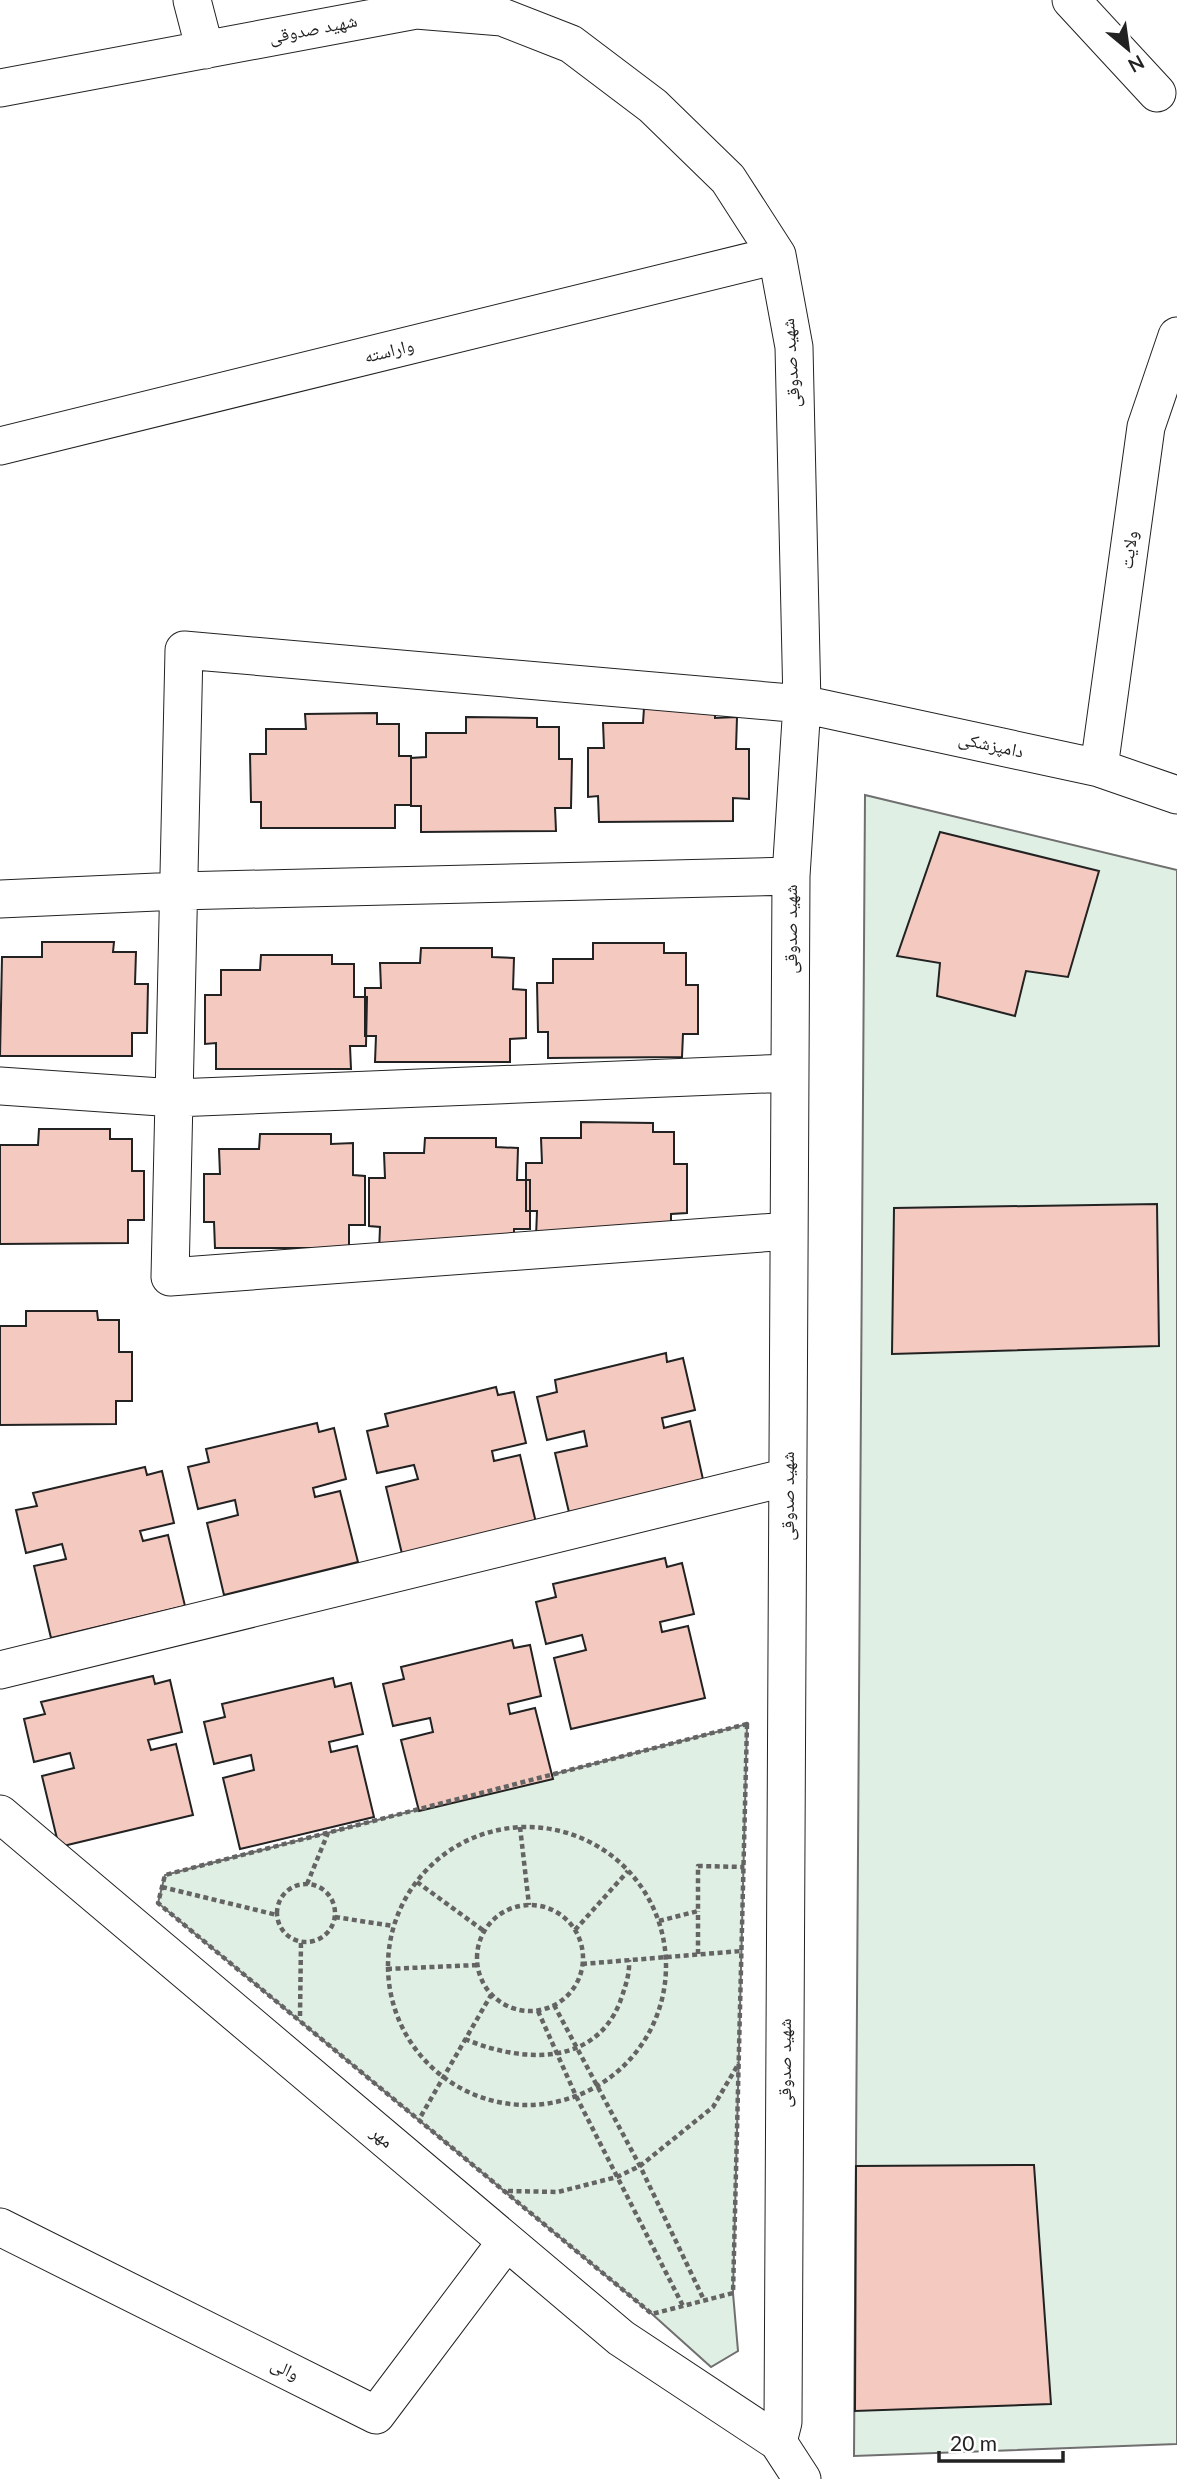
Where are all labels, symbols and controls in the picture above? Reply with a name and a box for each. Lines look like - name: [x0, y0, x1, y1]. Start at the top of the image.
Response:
- street label: شهید صدوقی: [267, 9, 359, 48]
- north arrow: [1093, 14, 1163, 84]
- text: N: [1125, 51, 1148, 78]
- street label: شهید صدوقی: [776, 318, 805, 408]
- street label: واراسته: [362, 333, 416, 367]
- street label: ولایت: [1114, 529, 1142, 571]
- street label: دامپزشکی: [956, 726, 1026, 763]
- street label: شهید صدوقی: [779, 884, 802, 974]
- street label: شهید صدوقی: [776, 1451, 799, 1541]
- street label: شهید صدوقی: [773, 2018, 796, 2108]
- street label: مهر: [366, 2120, 398, 2152]
- street label: والی: [267, 2352, 303, 2385]
- scale bar: [939, 2420, 1063, 2464]
- text: 20 m: [950, 2430, 997, 2455]

